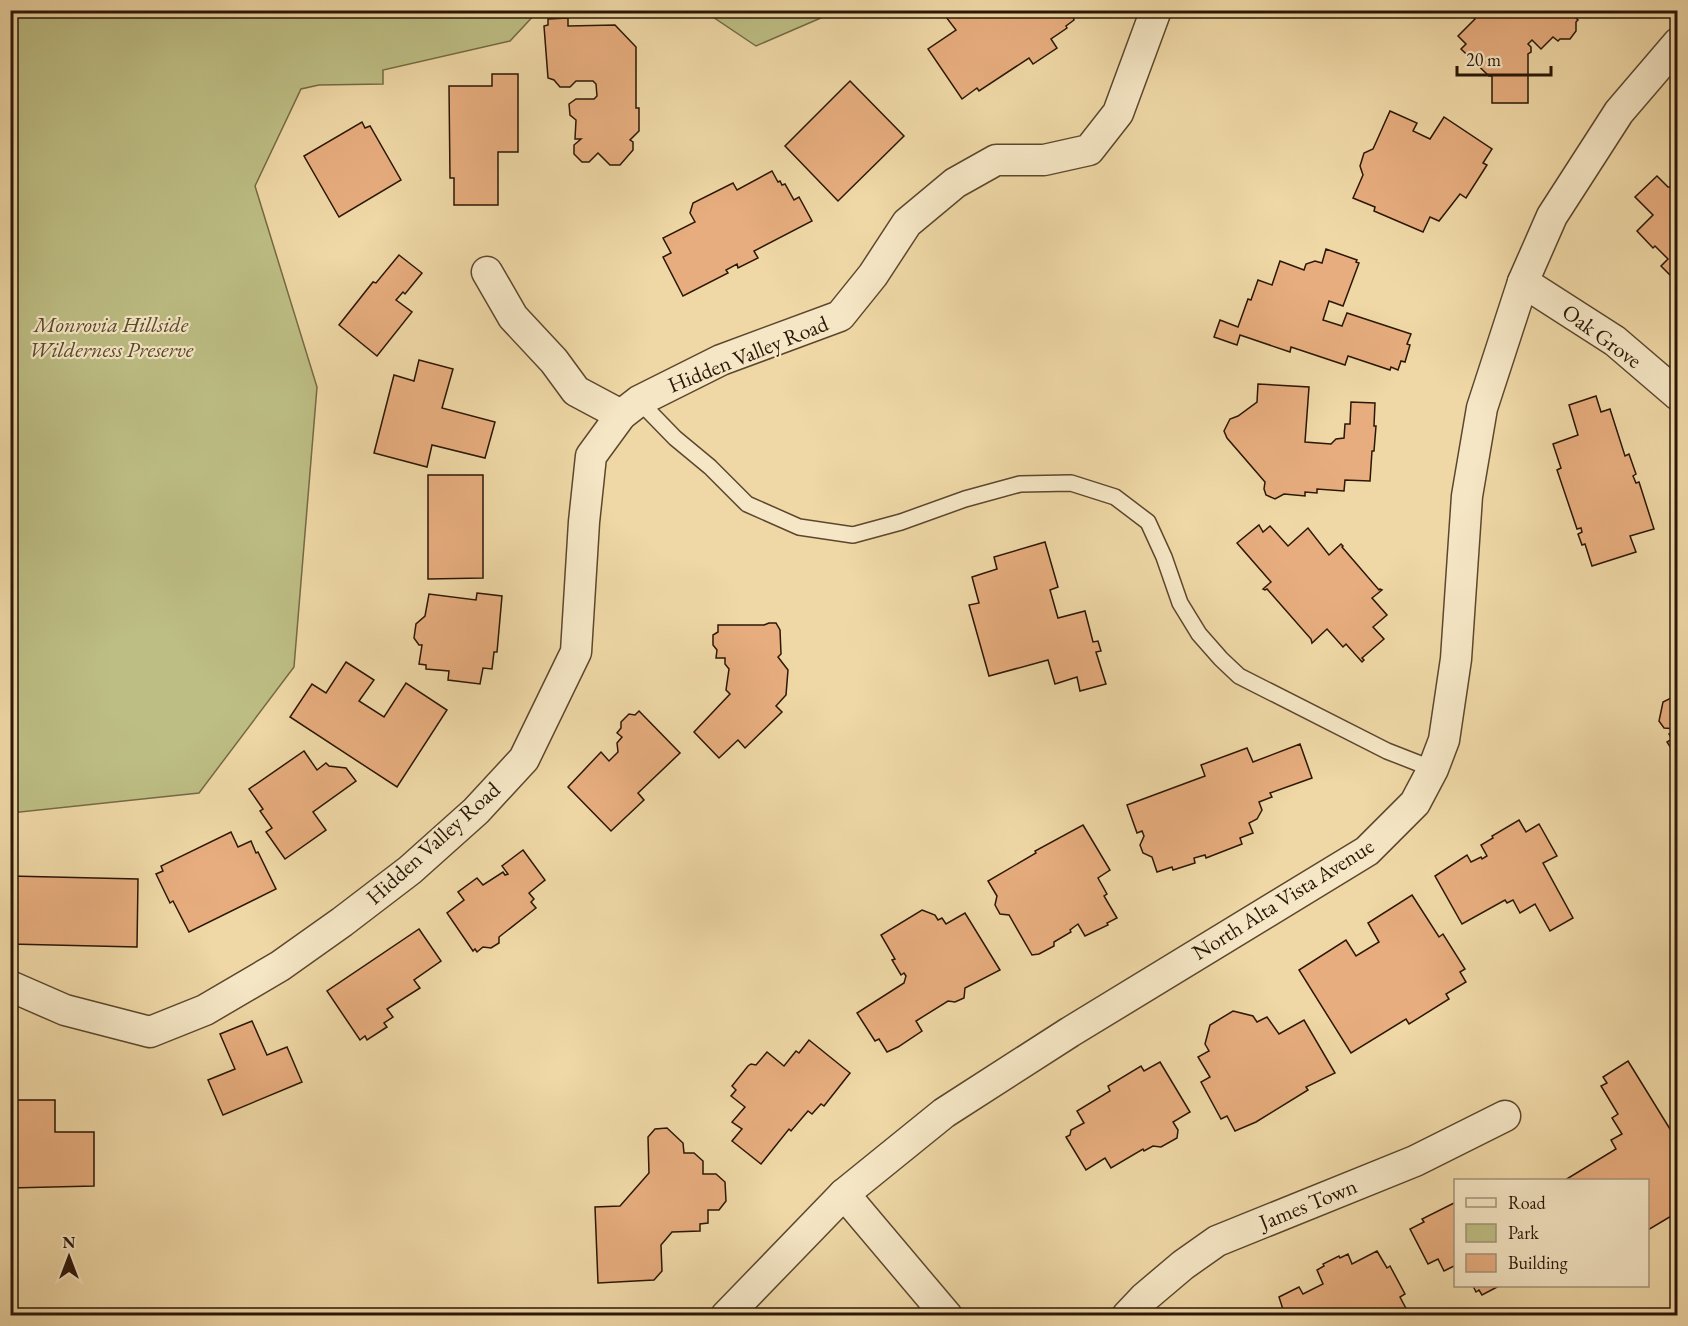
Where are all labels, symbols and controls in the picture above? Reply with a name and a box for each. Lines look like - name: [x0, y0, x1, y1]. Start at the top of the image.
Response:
- scale bar: [1457, 39, 1552, 77]
- text: 20 m: [1466, 48, 1501, 71]
- street label: Oak Grove: [1556, 297, 1648, 375]
- street label: Hidden Valley Road: [663, 308, 833, 399]
- park label: Monrovia Hillside Wilderness Preserve: [29, 310, 194, 364]
- street label: Hidden Valley Road: [360, 775, 507, 911]
- street label: North Alta Vista Avenue: [1187, 831, 1380, 967]
- street label: James Town: [1253, 1171, 1362, 1238]
- legend: [1454, 1179, 1649, 1287]
- text: Road: [1508, 1191, 1547, 1214]
- text: Park: [1508, 1221, 1539, 1244]
- north arrow: [39, 1227, 99, 1287]
- text: N: [63, 1232, 76, 1253]
- text: Building: [1508, 1251, 1568, 1274]

